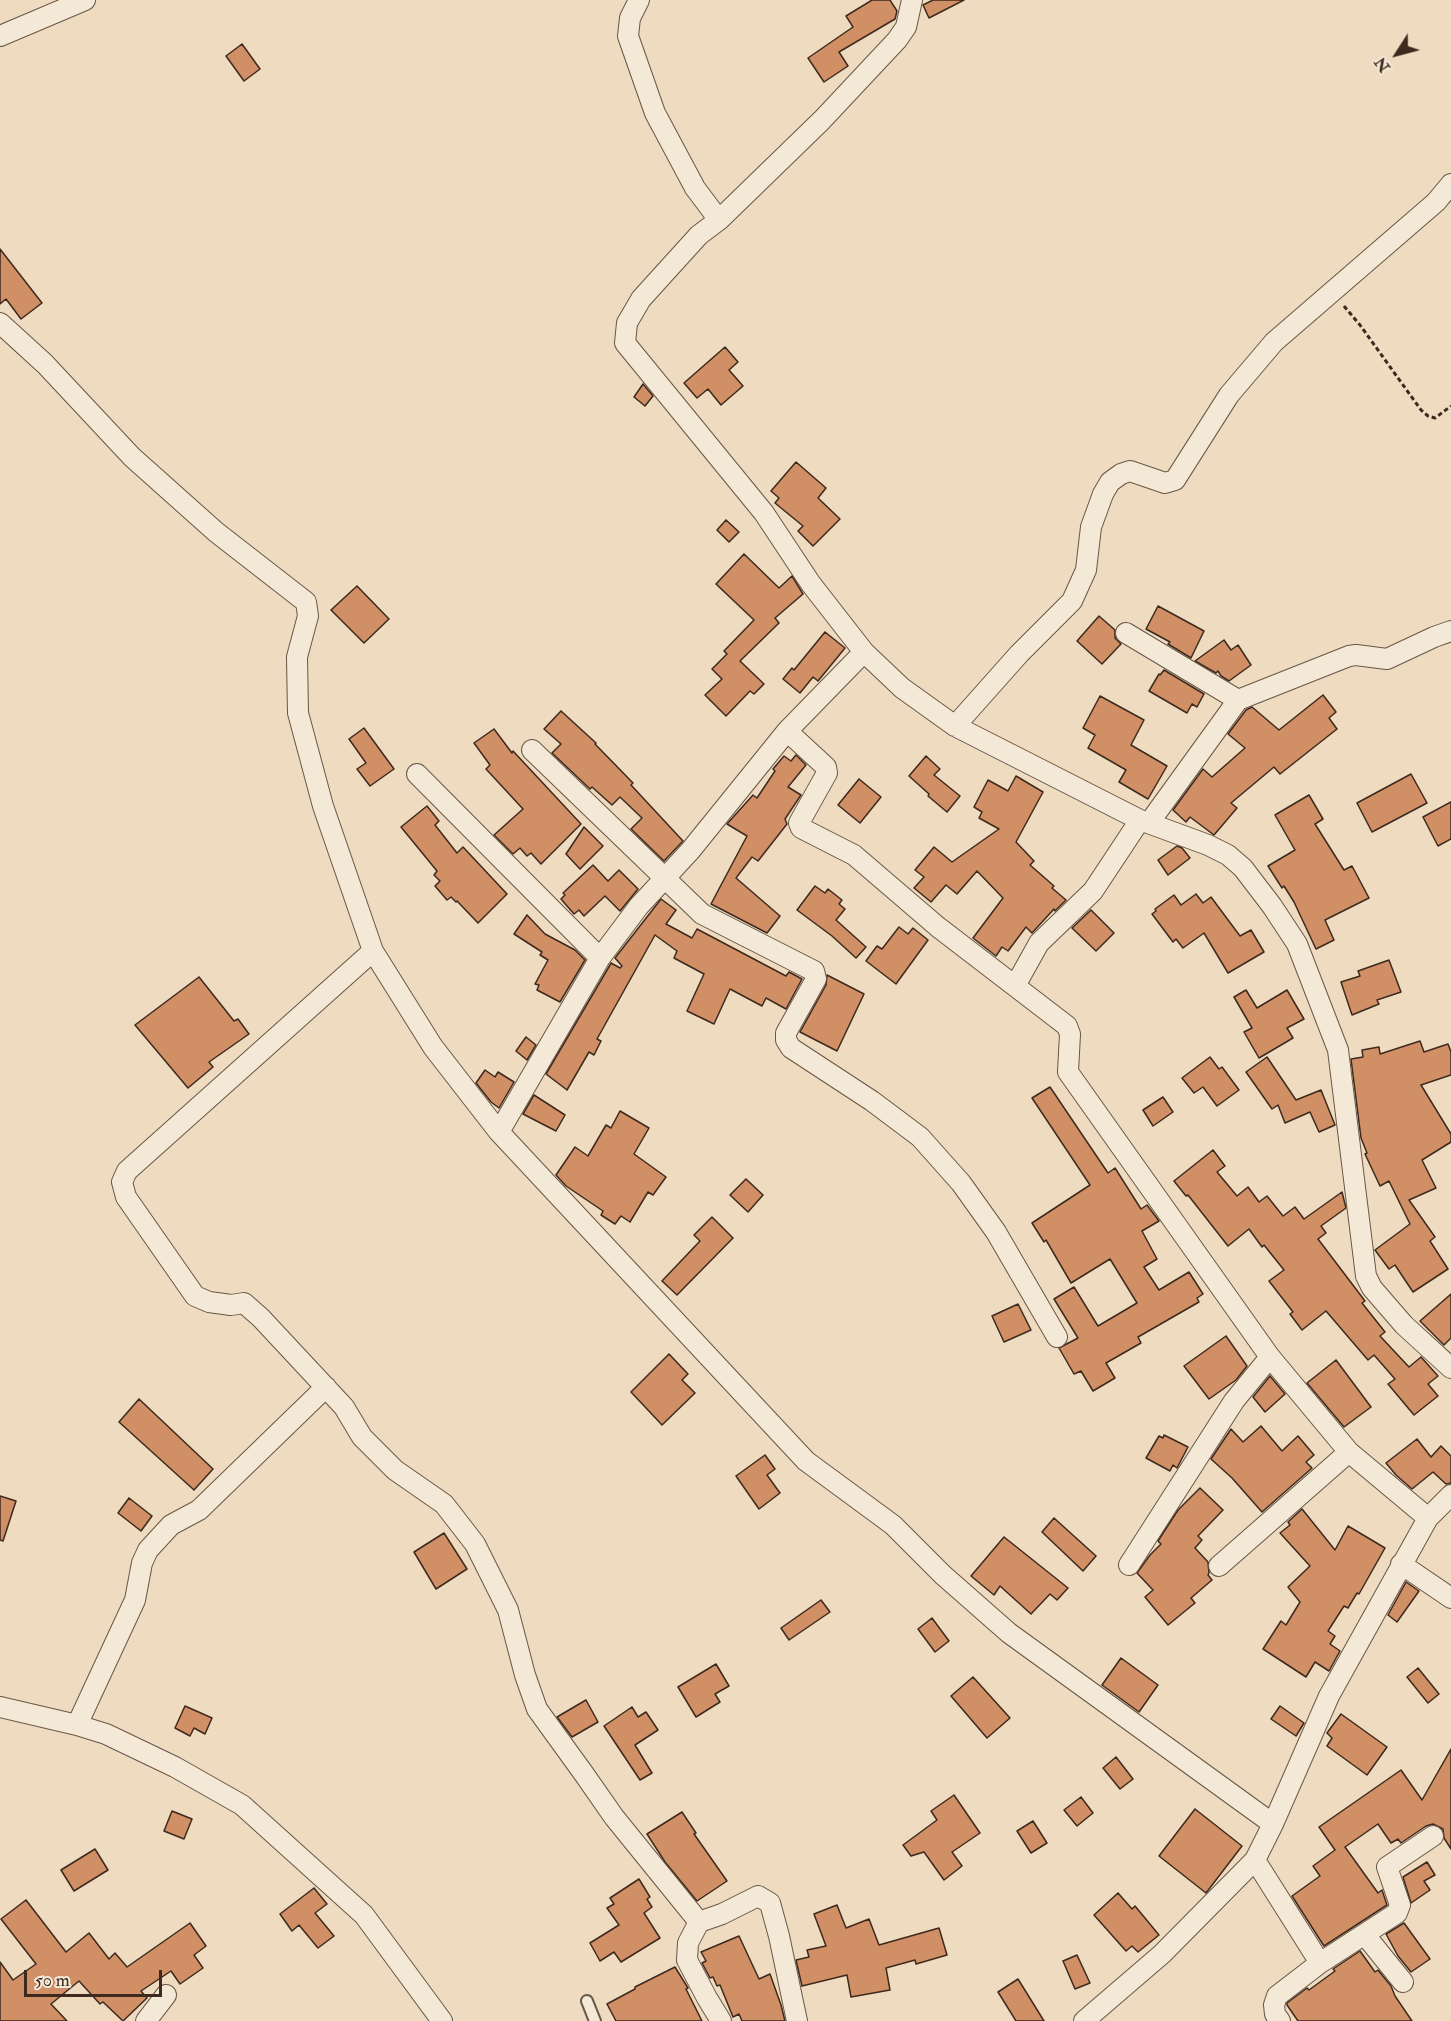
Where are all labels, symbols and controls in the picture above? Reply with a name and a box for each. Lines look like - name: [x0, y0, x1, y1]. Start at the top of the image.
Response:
- north arrow: [1367, 24, 1427, 84]
- text: N: [1370, 53, 1395, 76]
- scale bar: [27, 1958, 165, 1996]
- text: 50 m: [35, 1969, 70, 1992]

